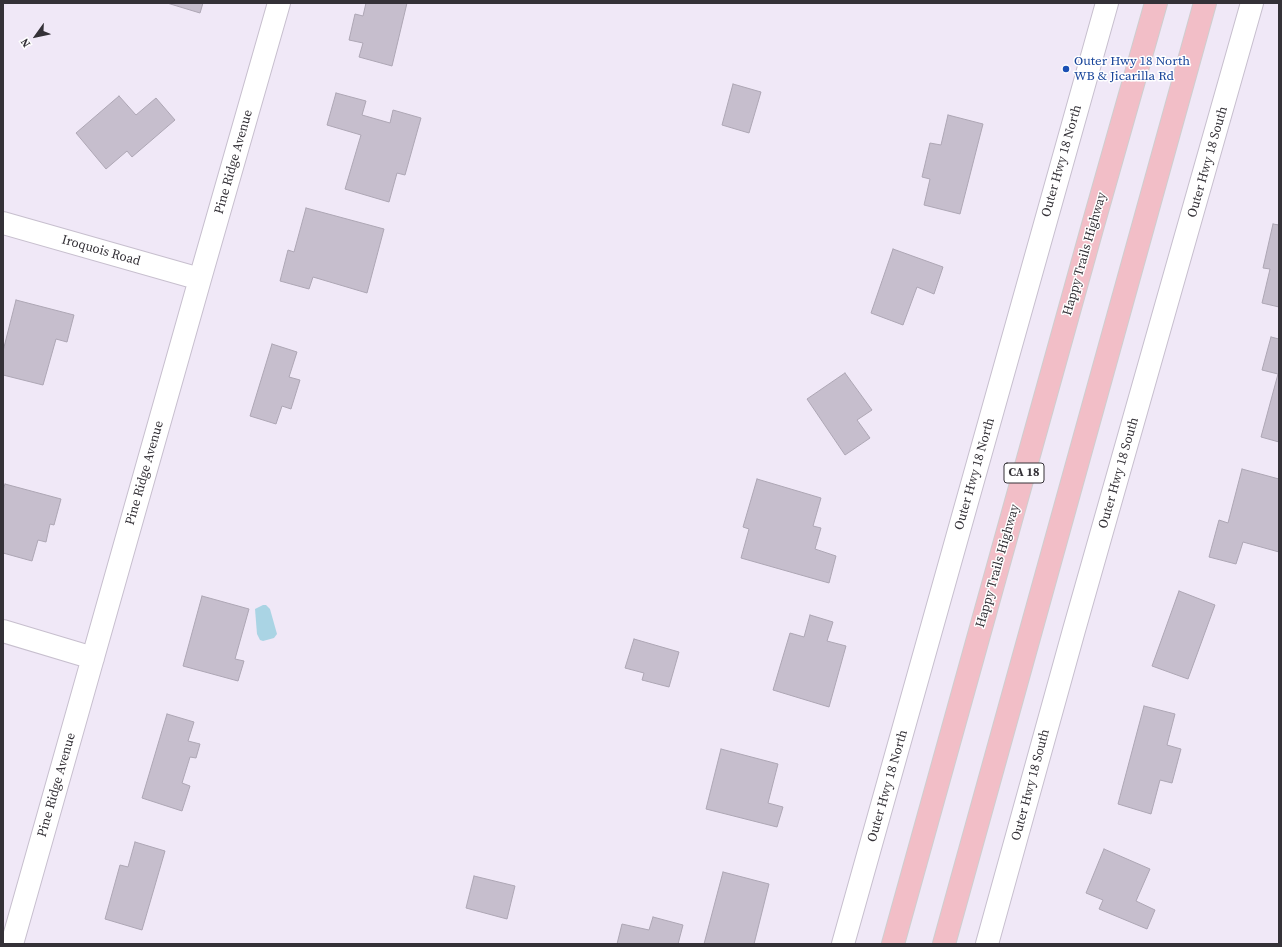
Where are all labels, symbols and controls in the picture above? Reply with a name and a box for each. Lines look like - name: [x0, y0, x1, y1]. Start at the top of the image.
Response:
- north arrow: [16, 16, 56, 56]
- text: N: [17, 35, 34, 50]
- place label: Outer Hwy 18 North WB & Jicarilla Rd: [1074, 54, 1190, 85]
- marker: Outer Hwy 18 North WB & Jicarilla Rd: [1061, 64, 1071, 74]
- street label: Outer Hwy 18 North: [1039, 103, 1085, 219]
- street label: Outer Hwy 18 South: [1185, 105, 1231, 219]
- street label: Pine Ridge Avenue: [212, 108, 256, 216]
- street label: Happy Trails Highway: [1060, 190, 1110, 318]
- street label: Iroquois Road: [60, 232, 142, 270]
- street label: Outer Hwy 18 North: [952, 416, 998, 532]
- street label: Outer Hwy 18 South: [1096, 416, 1142, 530]
- street label: Pine Ridge Avenue: [123, 419, 167, 527]
- road number: CA 18: [1004, 463, 1044, 483]
- street label: Happy Trails Highway: [973, 502, 1023, 630]
- street label: Outer Hwy 18 South: [1009, 727, 1053, 843]
- street label: Outer Hwy 18 North: [865, 728, 911, 844]
- street label: Pine Ridge Avenue: [35, 731, 79, 839]

